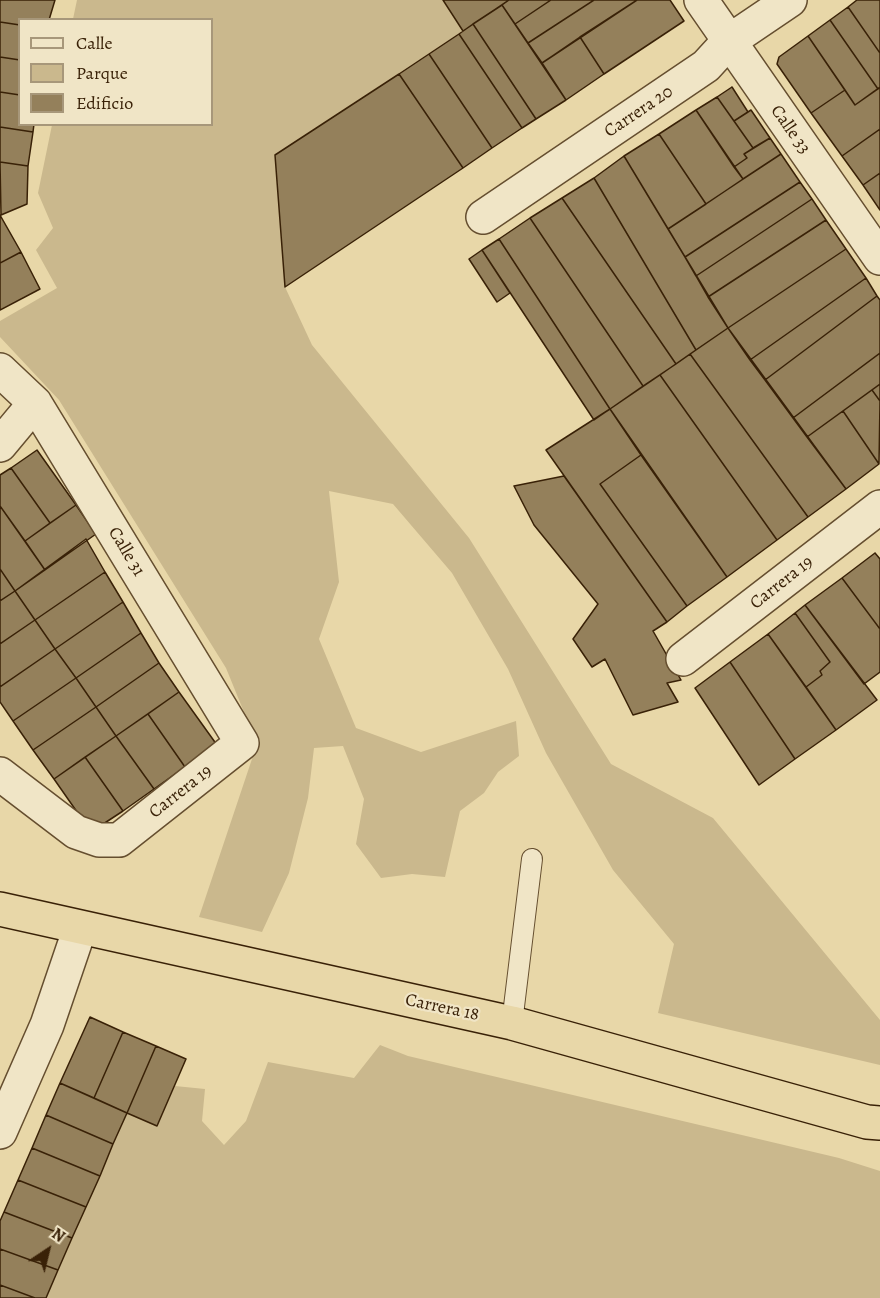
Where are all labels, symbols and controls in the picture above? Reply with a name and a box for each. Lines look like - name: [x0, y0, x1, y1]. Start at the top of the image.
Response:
- legend: [18, 18, 213, 126]
- text: Calle: [76, 31, 113, 55]
- text: Parque: [76, 61, 128, 85]
- street label: Carrera 20: [601, 81, 677, 143]
- text: Edificio: [76, 91, 133, 115]
- street label: Calle 33: [765, 101, 815, 159]
- street label: Calle 31: [103, 523, 149, 581]
- street label: Carrera 19: [746, 552, 818, 614]
- street label: Carrera 19: [145, 761, 217, 823]
- street label: Carrera 18: [403, 990, 481, 1026]
- north arrow: [18, 1220, 78, 1280]
- text: N: [47, 1223, 69, 1248]

